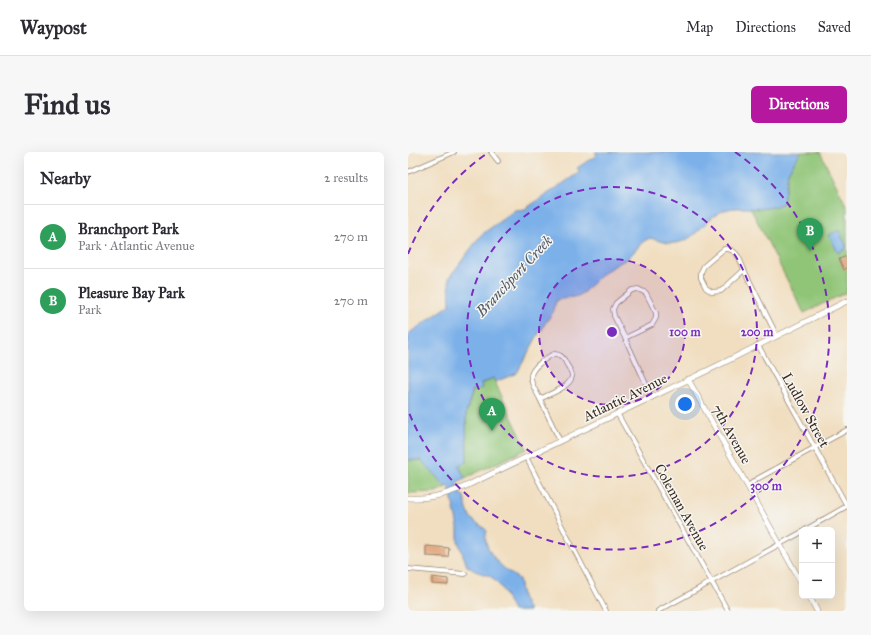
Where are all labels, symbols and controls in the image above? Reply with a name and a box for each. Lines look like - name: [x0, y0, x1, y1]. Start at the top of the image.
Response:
- text: Waypost: [20, 16, 87, 39]
- text: Map: [686, 19, 713, 36]
- text: Directions: [735, 19, 796, 36]
- text: Saved: [818, 19, 851, 36]
- button: Directions: [751, 86, 847, 123]
- text: Find us: [24, 87, 110, 122]
- text: Nearby: [40, 168, 91, 189]
- text: 2 results: [324, 170, 368, 186]
- pin: B: [797, 218, 823, 251]
- text: Branchport Park: [78, 220, 179, 238]
- text: A: [49, 229, 57, 245]
- text: 270 m: [334, 229, 368, 245]
- water label: Branchport Creek: [471, 232, 557, 322]
- text: Park · Atlantic Avenue: [78, 238, 195, 254]
- text: Pleasure Bay Park: [78, 284, 185, 302]
- text: B: [49, 293, 57, 309]
- text: 270 m: [334, 293, 368, 309]
- text: Park: [78, 302, 102, 318]
- centre of rings: [605, 325, 619, 339]
- text: 100 m: [669, 325, 702, 339]
- text: 200 m: [741, 325, 774, 339]
- street label: Atlantic Avenue: [580, 370, 670, 426]
- street label: Ludlow Street: [778, 370, 833, 451]
- your location: [675, 394, 695, 414]
- pin: A: [479, 398, 505, 431]
- street label: 7th Avenue: [708, 402, 755, 467]
- street label: Coleman Avenue: [651, 461, 712, 554]
- text: 300 m: [750, 479, 783, 494]
- map controls: [799, 527, 835, 599]
- button: +: [799, 527, 835, 563]
- button: −: [799, 563, 835, 599]

